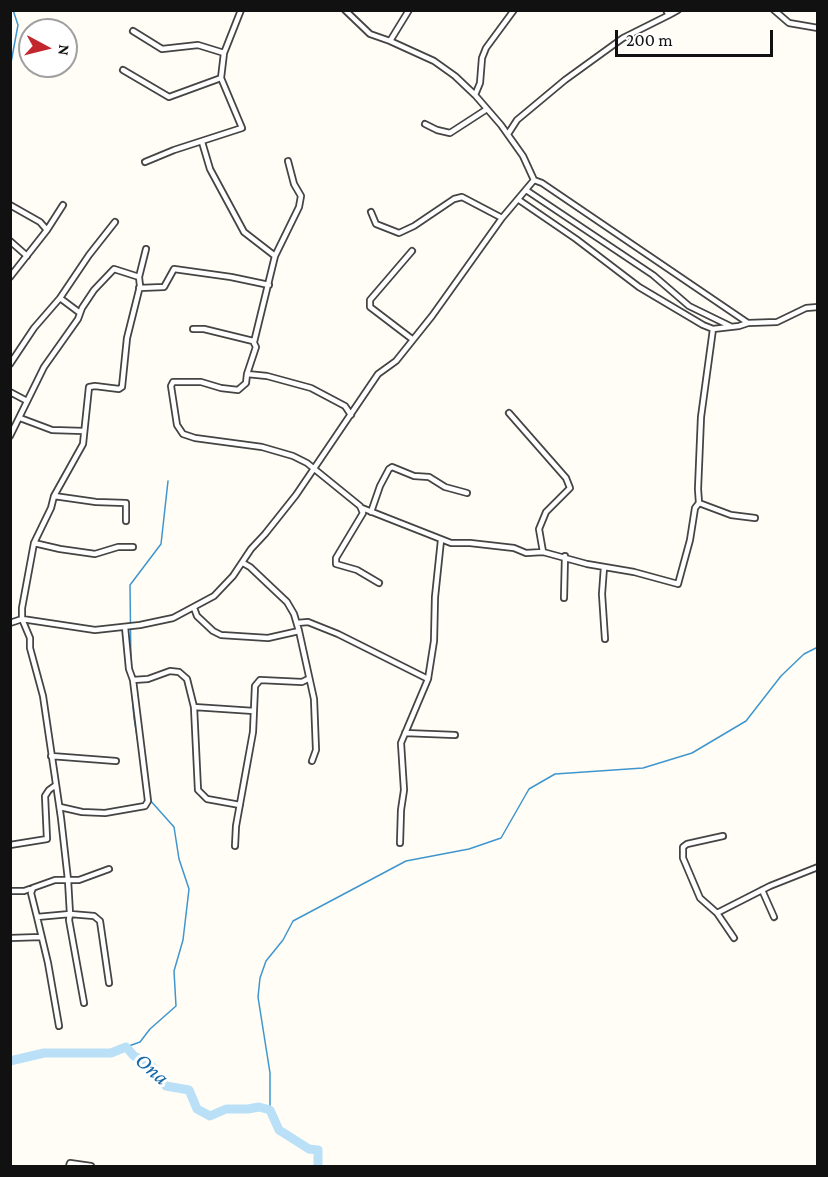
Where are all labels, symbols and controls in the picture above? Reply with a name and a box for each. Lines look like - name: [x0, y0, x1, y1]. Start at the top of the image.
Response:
- north arrow: [18, 18, 78, 78]
- scale bar: [618, 18, 776, 56]
- text: 200 m: [626, 30, 673, 50]
- text: N: [55, 44, 73, 56]
- water label: Ona: [130, 1047, 174, 1091]

